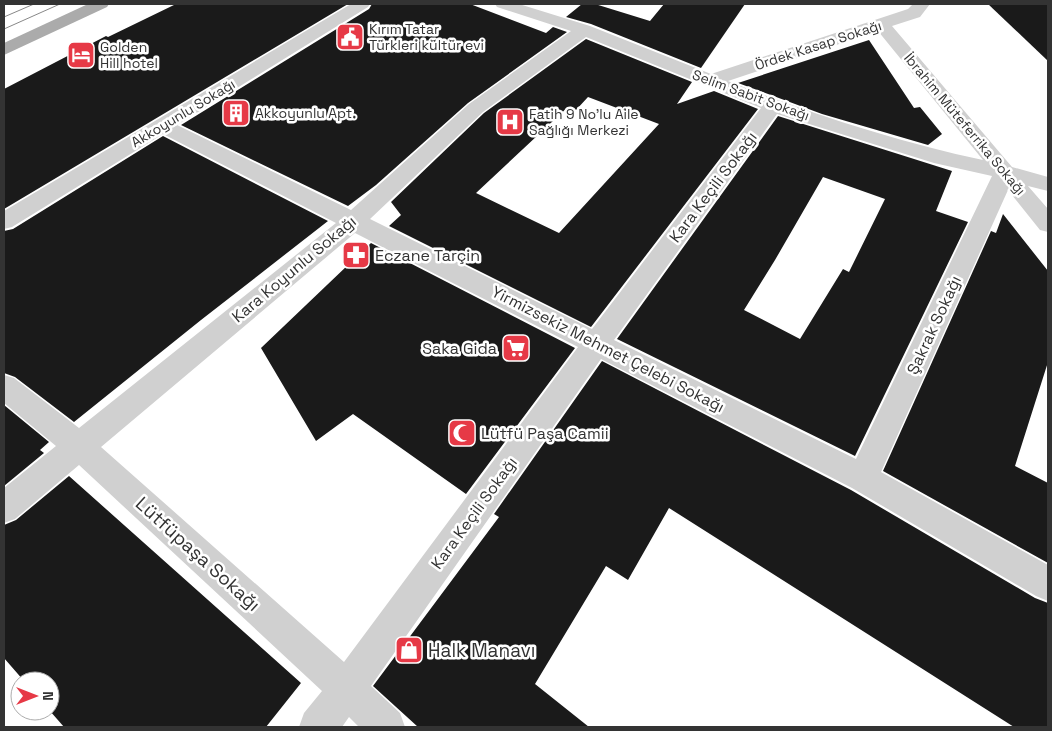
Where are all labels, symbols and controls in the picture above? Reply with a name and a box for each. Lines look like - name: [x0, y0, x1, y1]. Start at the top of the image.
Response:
- street label: Ördek Kasap Sokağı: [752, 16, 884, 74]
- place label: Kırım Tatar Türkleri kültür evi: [369, 20, 484, 54]
- public building icon: Kırım Tatar Türkleri kültür evi: [335, 22, 365, 52]
- place label: Golden Hill hotel: [100, 38, 158, 72]
- hotel icon: Golden Hill hotel: [66, 40, 96, 70]
- street label: İbrahim Müteferrika Sokağı: [900, 49, 1030, 199]
- street label: Selim Sabit Sokağı: [690, 65, 812, 125]
- street label: Akkoyunlu Sokağı: [128, 75, 238, 151]
- building icon: Akkoyunlu Apt.: [221, 98, 251, 128]
- place label: Akkoyunlu Apt.: [255, 104, 356, 122]
- place label: Fatih 9 No'lu Aile Sağlığı Merkezi: [529, 105, 639, 139]
- hospital icon: Fatih 9 No'lu Aile Sağlığı Merkezi: [495, 107, 525, 137]
- street label: Kara Keçili Sokağı: [664, 127, 762, 247]
- street label: Kara Koyunlu Sokağı: [228, 211, 360, 327]
- pharmacy icon: Eczane Tarçin: [341, 240, 371, 270]
- place label: Eczane Tarçin: [375, 245, 480, 266]
- street label: Şakrak Sokağı: [902, 272, 966, 378]
- street label: Yirmizsekiz Mehmet Çelebi Sokağı: [488, 281, 728, 417]
- supermarket icon: Saka Gida: [501, 333, 531, 363]
- place label: Saka Gida: [422, 338, 497, 359]
- mosque icon: Lütfü Paşa Camii: [447, 418, 477, 448]
- place label: Lütfü Paşa Camii: [481, 423, 609, 444]
- street label: Kara Keçili Sokağı: [426, 453, 522, 573]
- street label: Lütfüpaşa Sokağı: [130, 491, 266, 617]
- shop icon: Halk Manavı: [394, 635, 424, 665]
- place label: Halk Manavı: [428, 638, 535, 663]
- north arrow: [10, 671, 60, 721]
- text: N: [39, 691, 57, 701]

